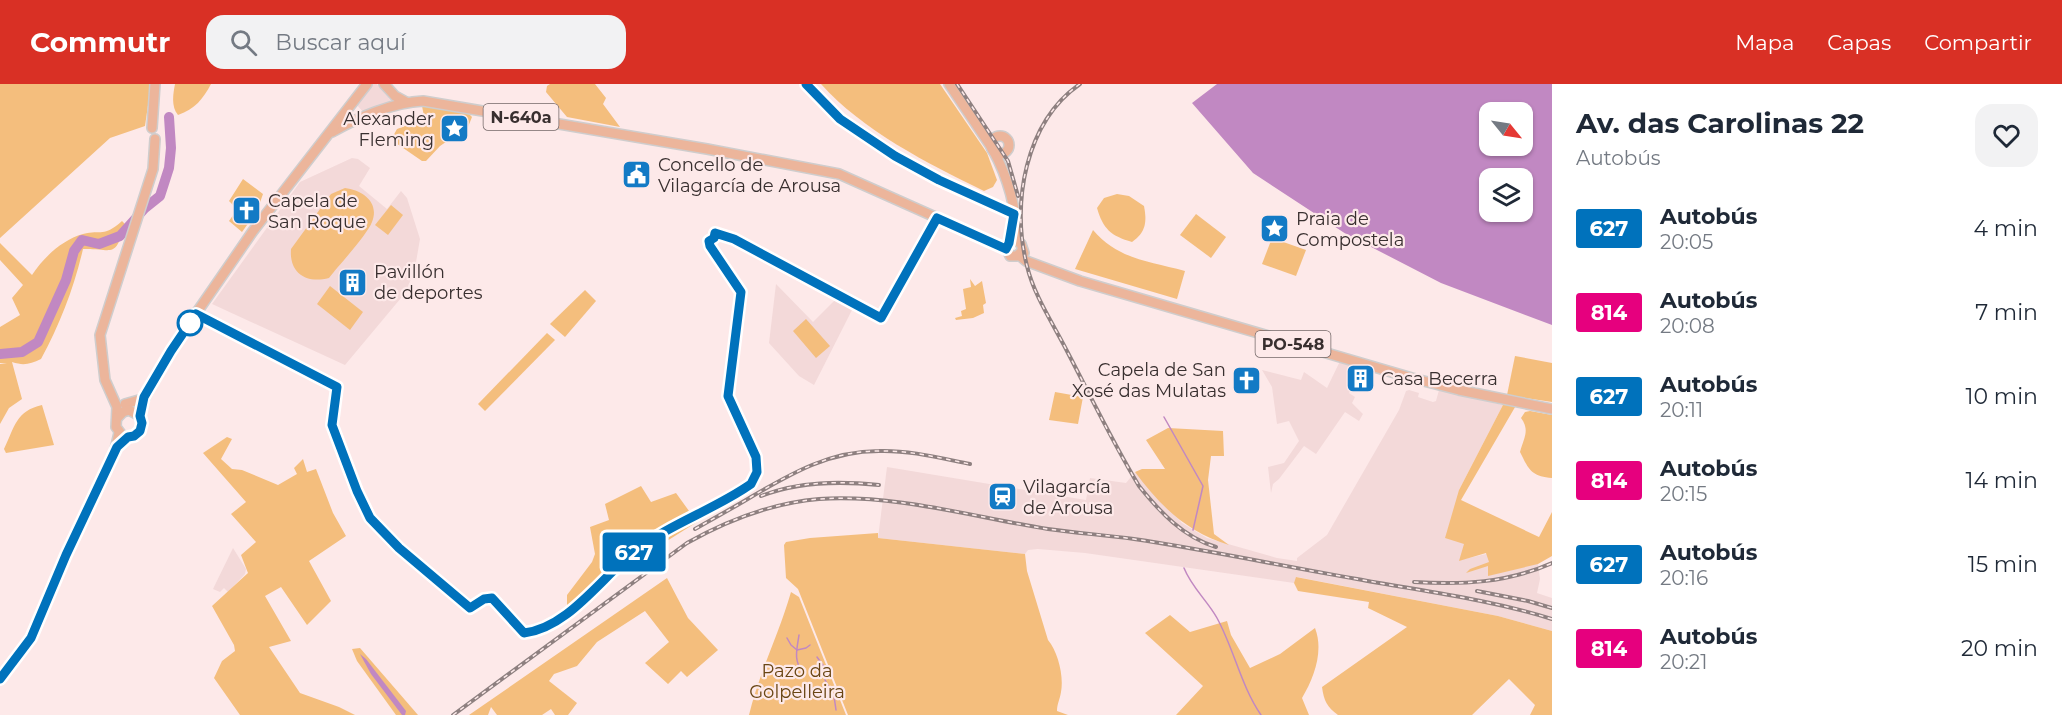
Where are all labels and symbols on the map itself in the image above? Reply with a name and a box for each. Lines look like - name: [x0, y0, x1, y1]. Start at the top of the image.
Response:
- north arrow: [1479, 102, 1533, 156]
- road number: N-640a: [484, 104, 558, 130]
- place label: Alexander Fleming: [343, 108, 434, 151]
- place icon: Alexander Fleming: [439, 113, 471, 145]
- place label: Concello de Vilagarcía de Arousa: [658, 154, 841, 197]
- public building icon: Concello de Vilagarcía de Arousa: [621, 159, 653, 191]
- place label: Capela de San Roque: [268, 190, 366, 233]
- church icon: Capela de San Roque: [231, 195, 263, 227]
- place label: Praia de Compostela: [1296, 208, 1404, 251]
- place icon: Praia de Compostela: [1259, 213, 1291, 245]
- place label: Pavillón de deportes: [374, 261, 483, 304]
- building icon: Pavillón de deportes: [337, 266, 369, 298]
- unlabelled marker: [177, 310, 203, 336]
- road number: PO-548: [1256, 331, 1330, 357]
- place label: Capela de San Xosé das Mulatas: [1072, 359, 1226, 402]
- building icon: Casa Becerra: [1344, 363, 1376, 395]
- church icon: Capela de San Xosé das Mulatas: [1231, 364, 1263, 396]
- place label: Casa Becerra: [1381, 368, 1498, 390]
- place label: Vilagarcía de Arousa: [1023, 476, 1113, 519]
- station icon: Vilagarcía de Arousa: [986, 481, 1018, 513]
- line badge: 627: [600, 532, 668, 572]
- park label: Pazo da Golpelleira: [749, 660, 845, 703]

